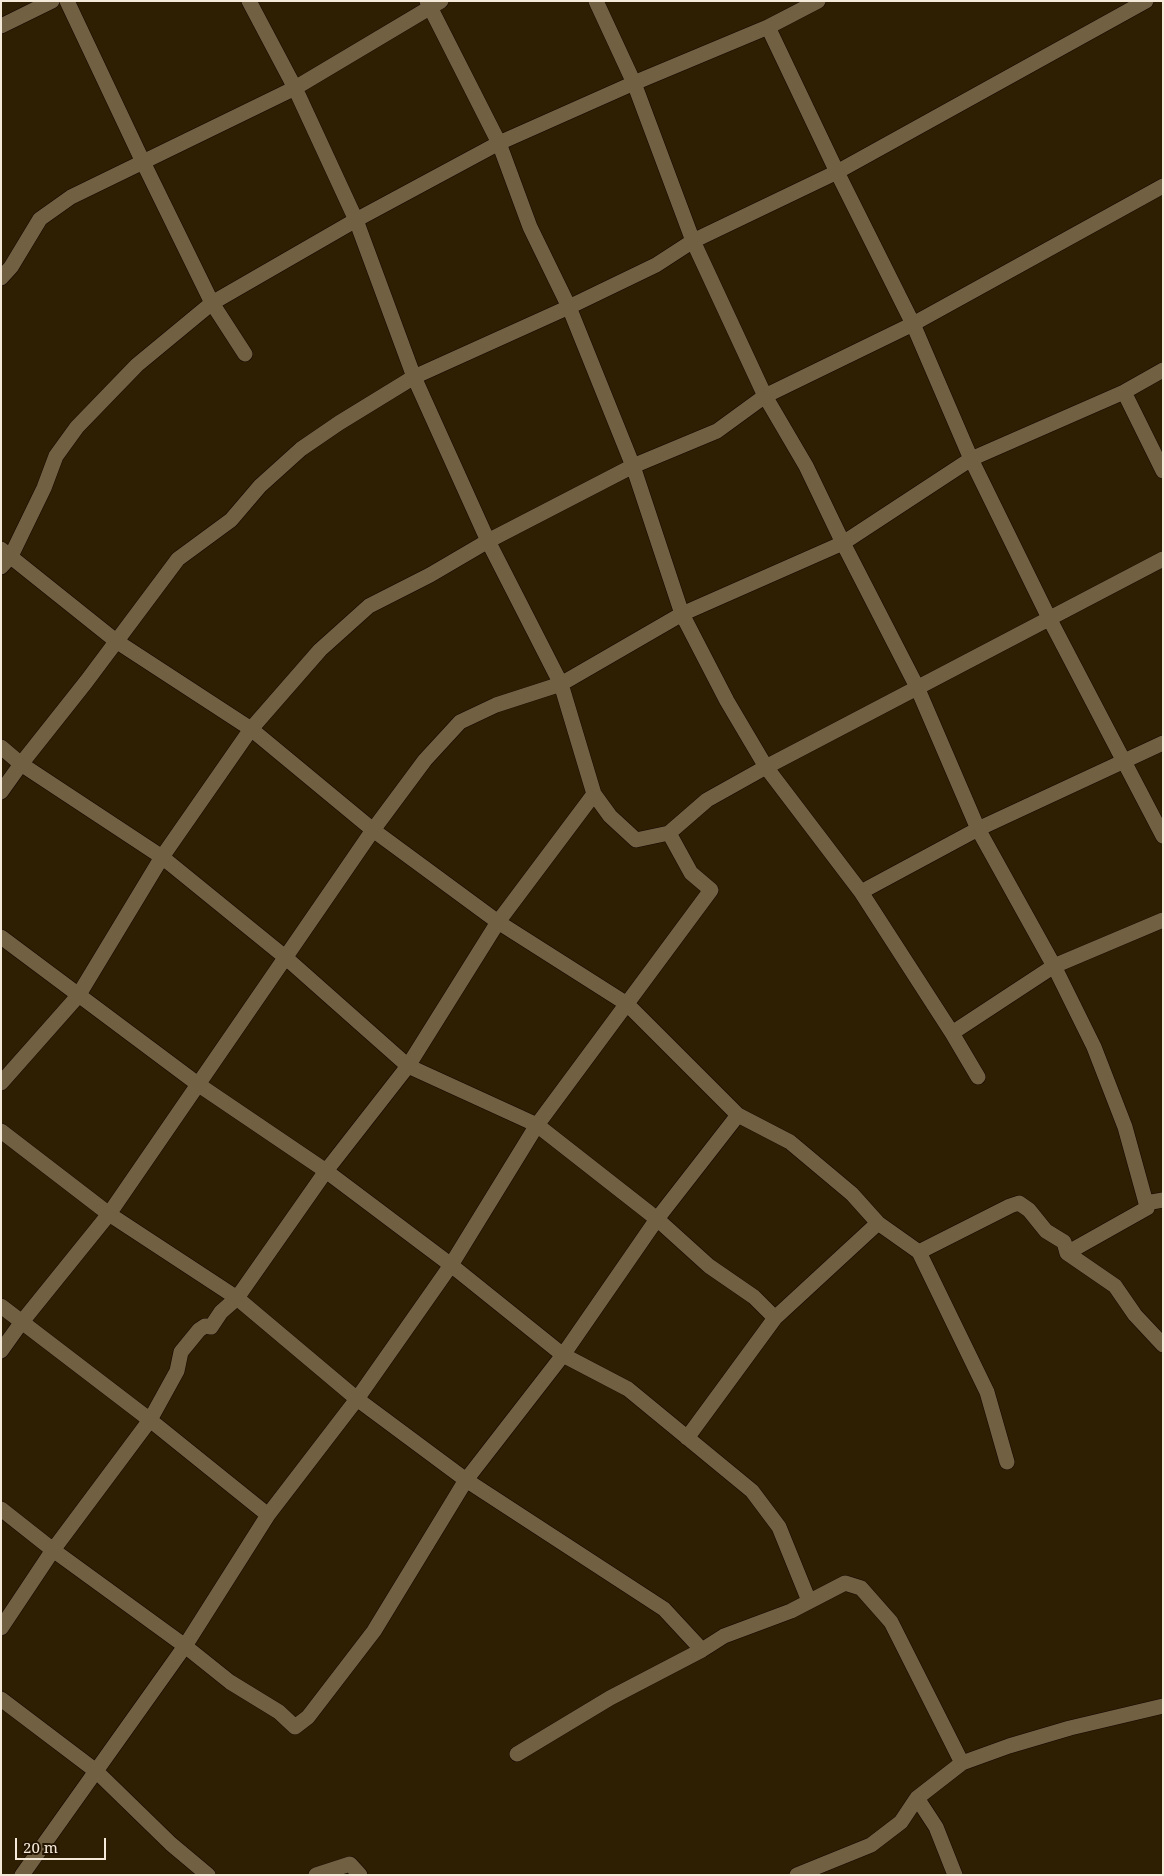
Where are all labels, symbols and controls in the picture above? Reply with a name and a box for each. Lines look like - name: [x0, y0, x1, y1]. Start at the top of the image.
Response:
- scale bar: [18, 1828, 109, 1860]
- text: 20 m: [23, 1837, 58, 1857]

